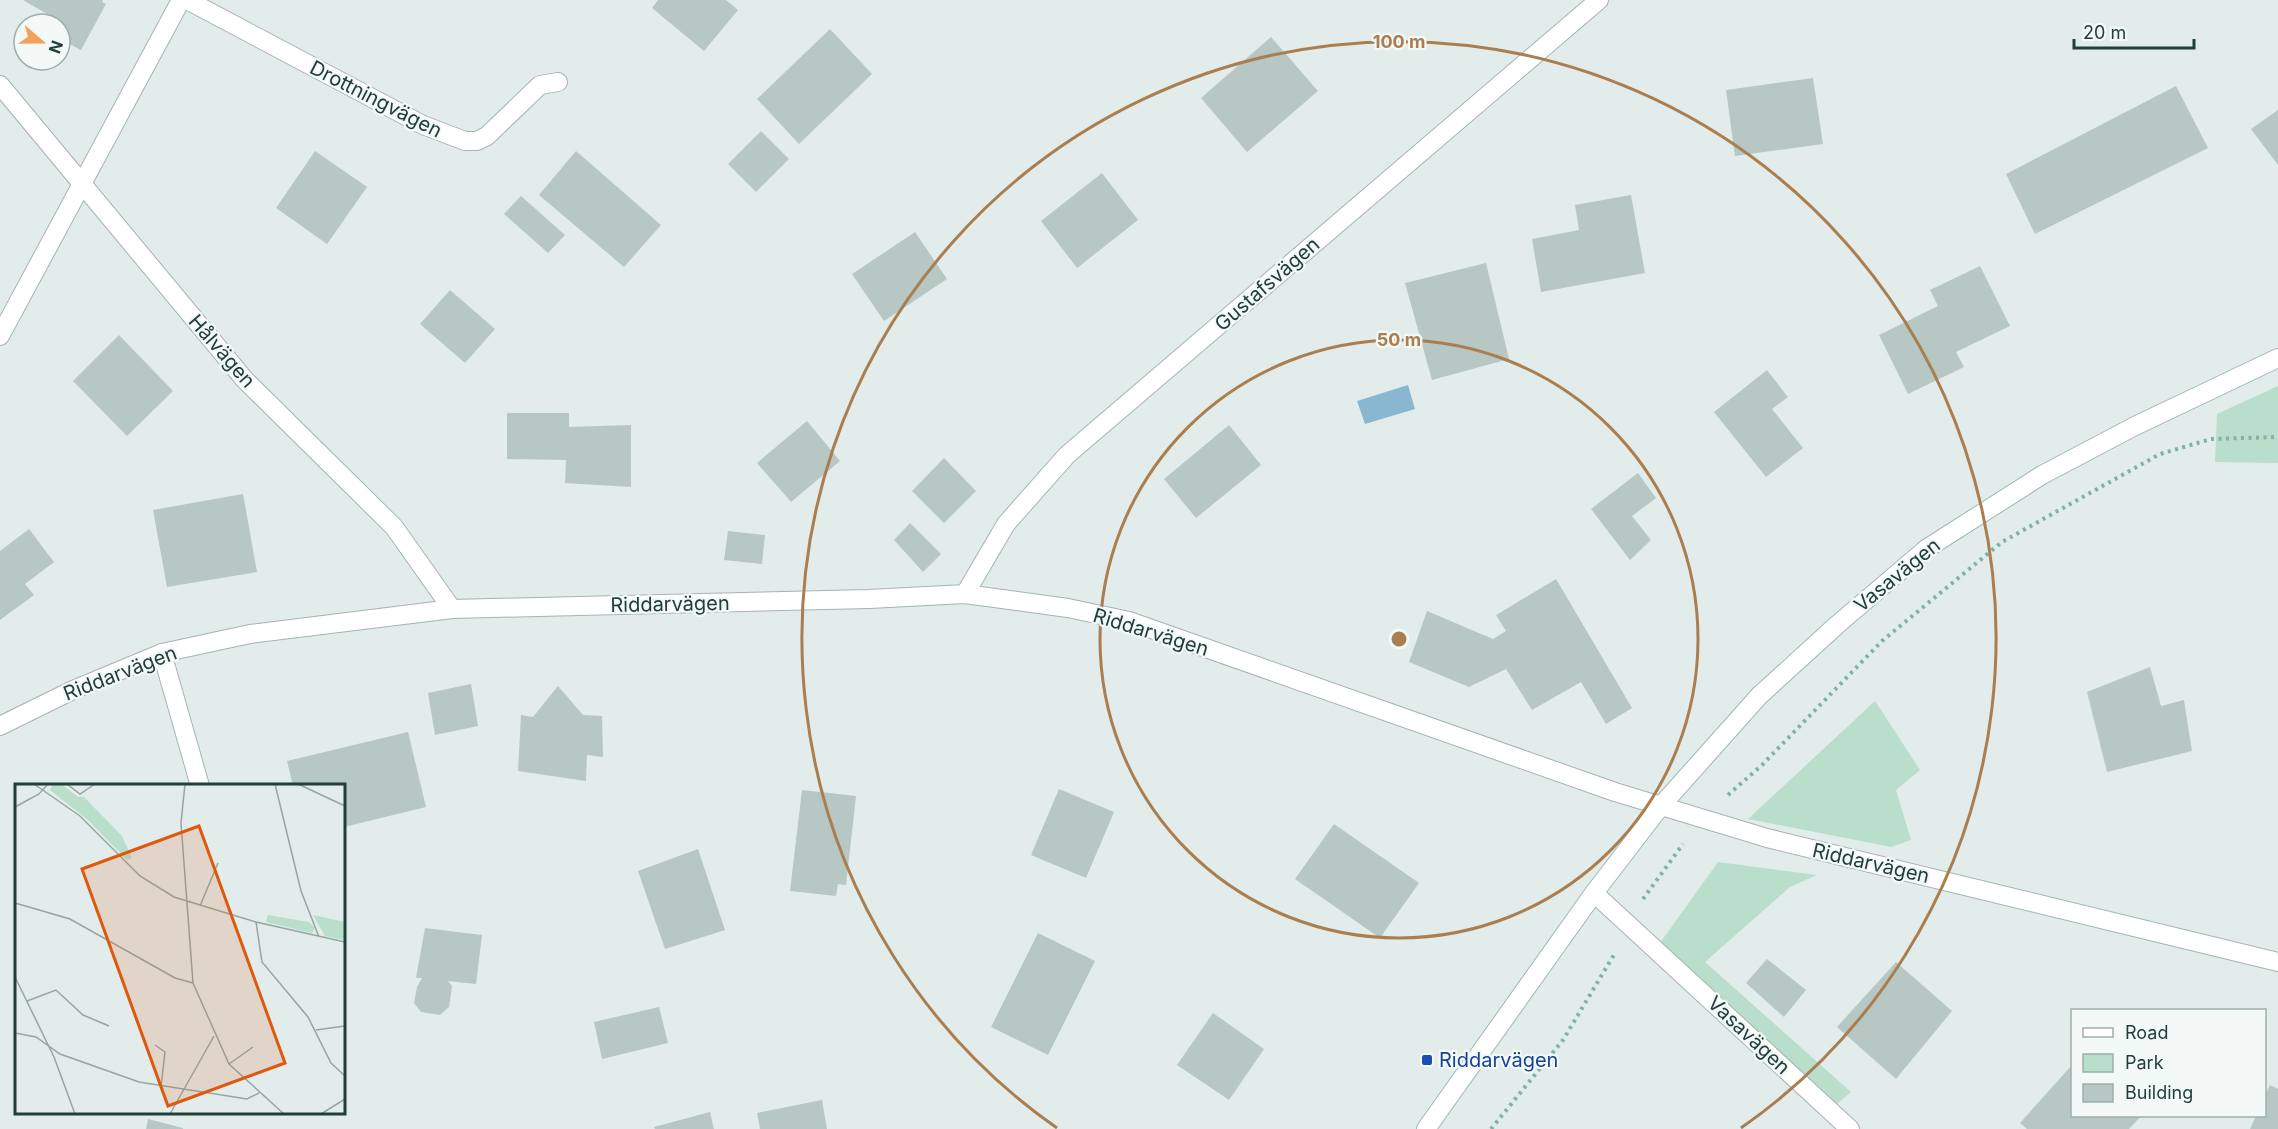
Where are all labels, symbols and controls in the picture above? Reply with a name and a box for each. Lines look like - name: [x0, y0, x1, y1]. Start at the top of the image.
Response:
- north arrow: [12, 12, 72, 72]
- scale bar: [2074, 12, 2194, 50]
- text: 20 m: [2083, 22, 2126, 43]
- text: 100 m: [1373, 31, 1425, 52]
- text: N: [45, 38, 68, 56]
- street label: Drottningvägen: [306, 55, 446, 143]
- street label: Gustafsvägen: [1210, 232, 1324, 336]
- street label: Hålvägen: [184, 309, 260, 393]
- text: 50 m: [1377, 329, 1421, 350]
- street label: Vasavägen: [1849, 533, 1945, 617]
- street label: Riddarvägen: [610, 591, 730, 617]
- street label: Riddarvägen: [1090, 603, 1212, 661]
- centre of rings: [1389, 629, 1409, 649]
- street label: Riddarvägen: [60, 640, 180, 706]
- inset map: [15, 784, 345, 1114]
- street label: Riddarvägen: [1810, 838, 1932, 888]
- street label: Vasavägen: [1703, 991, 1795, 1079]
- legend: [2071, 1009, 2266, 1117]
- text: Road: [2125, 1022, 2168, 1043]
- place label: Riddarvägen: [1439, 1048, 1558, 1072]
- text: Park: [2125, 1052, 2164, 1073]
- marker: Riddarvägen: [1420, 1053, 1434, 1067]
- text: Building: [2125, 1082, 2193, 1103]

